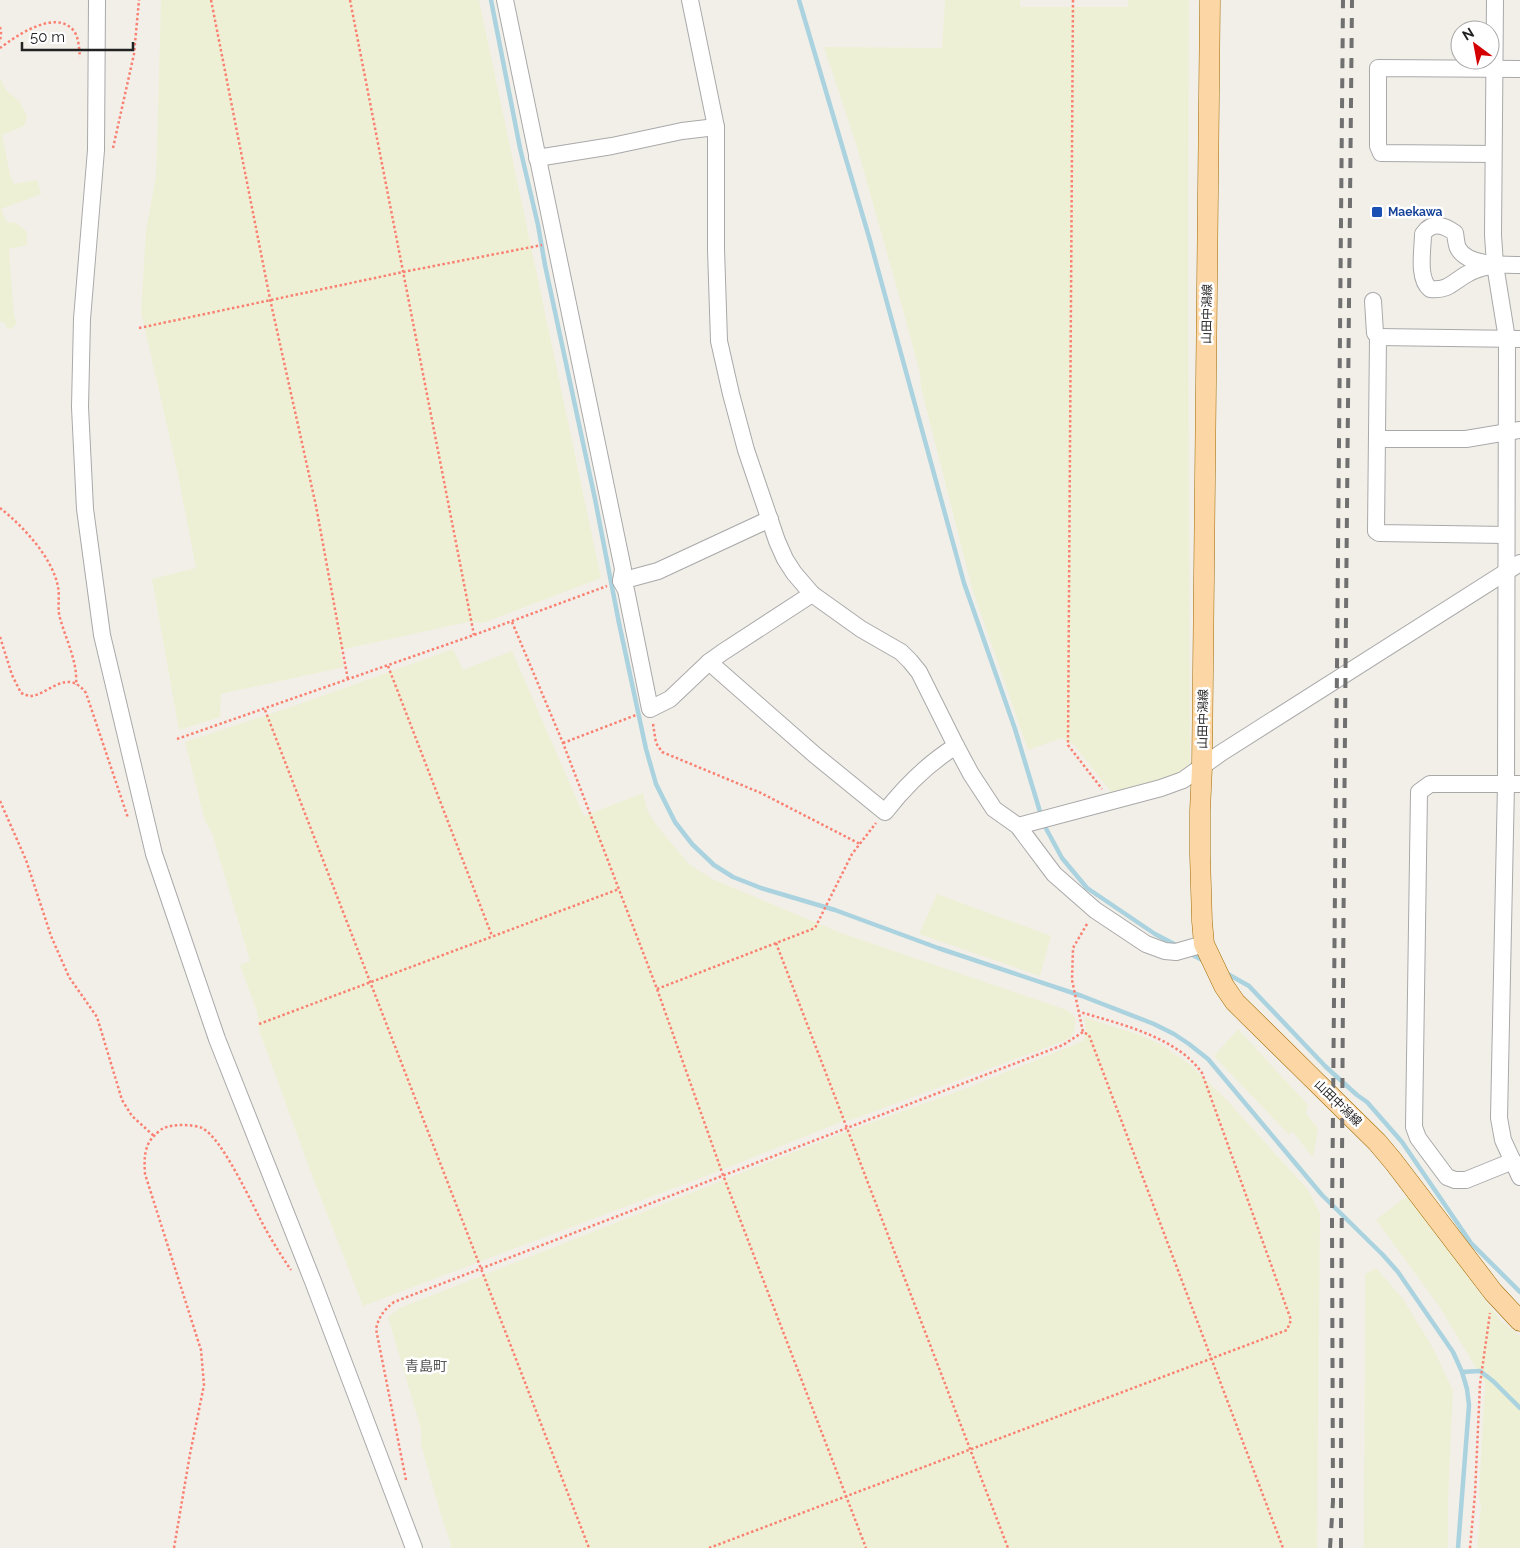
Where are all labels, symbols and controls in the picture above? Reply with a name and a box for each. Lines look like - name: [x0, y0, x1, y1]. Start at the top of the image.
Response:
- scale bar: [22, 20, 134, 52]
- north arrow: [1450, 20, 1500, 70]
- text: N: [1459, 24, 1477, 44]
- text: 50 m: [30, 28, 65, 46]
- marker: Maekawa: [1370, 205, 1384, 219]
- place label: Maekawa: [1388, 205, 1443, 219]
- street label: 山田中潟線: [1199, 284, 1215, 344]
- street label: 山田中潟線: [1195, 689, 1211, 749]
- street label: 山田中潟線: [1312, 1077, 1364, 1129]
- district label: 青島町: [405, 1358, 447, 1374]

